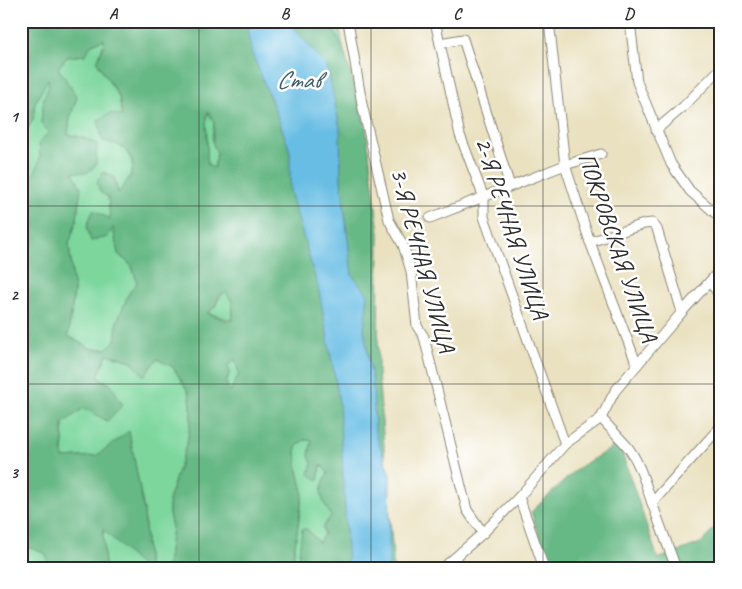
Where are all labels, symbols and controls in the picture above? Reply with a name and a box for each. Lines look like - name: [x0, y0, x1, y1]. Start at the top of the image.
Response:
- text: A: [109, 4, 119, 24]
- text: B: [281, 4, 291, 24]
- text: C: [453, 4, 463, 24]
- text: D: [624, 4, 635, 24]
- water label: Став: [276, 64, 328, 96]
- text: 1: [10, 107, 19, 127]
- street label: 2-Я РЕЧНАЯ УЛИЦА: [468, 133, 556, 324]
- street label: ПОКРОВСКАЯ УЛИЦА: [572, 148, 665, 346]
- street label: 3-Я РЕЧНАЯ УЛИЦА: [384, 165, 462, 356]
- text: 2: [10, 285, 19, 305]
- text: 3: [10, 463, 19, 483]

